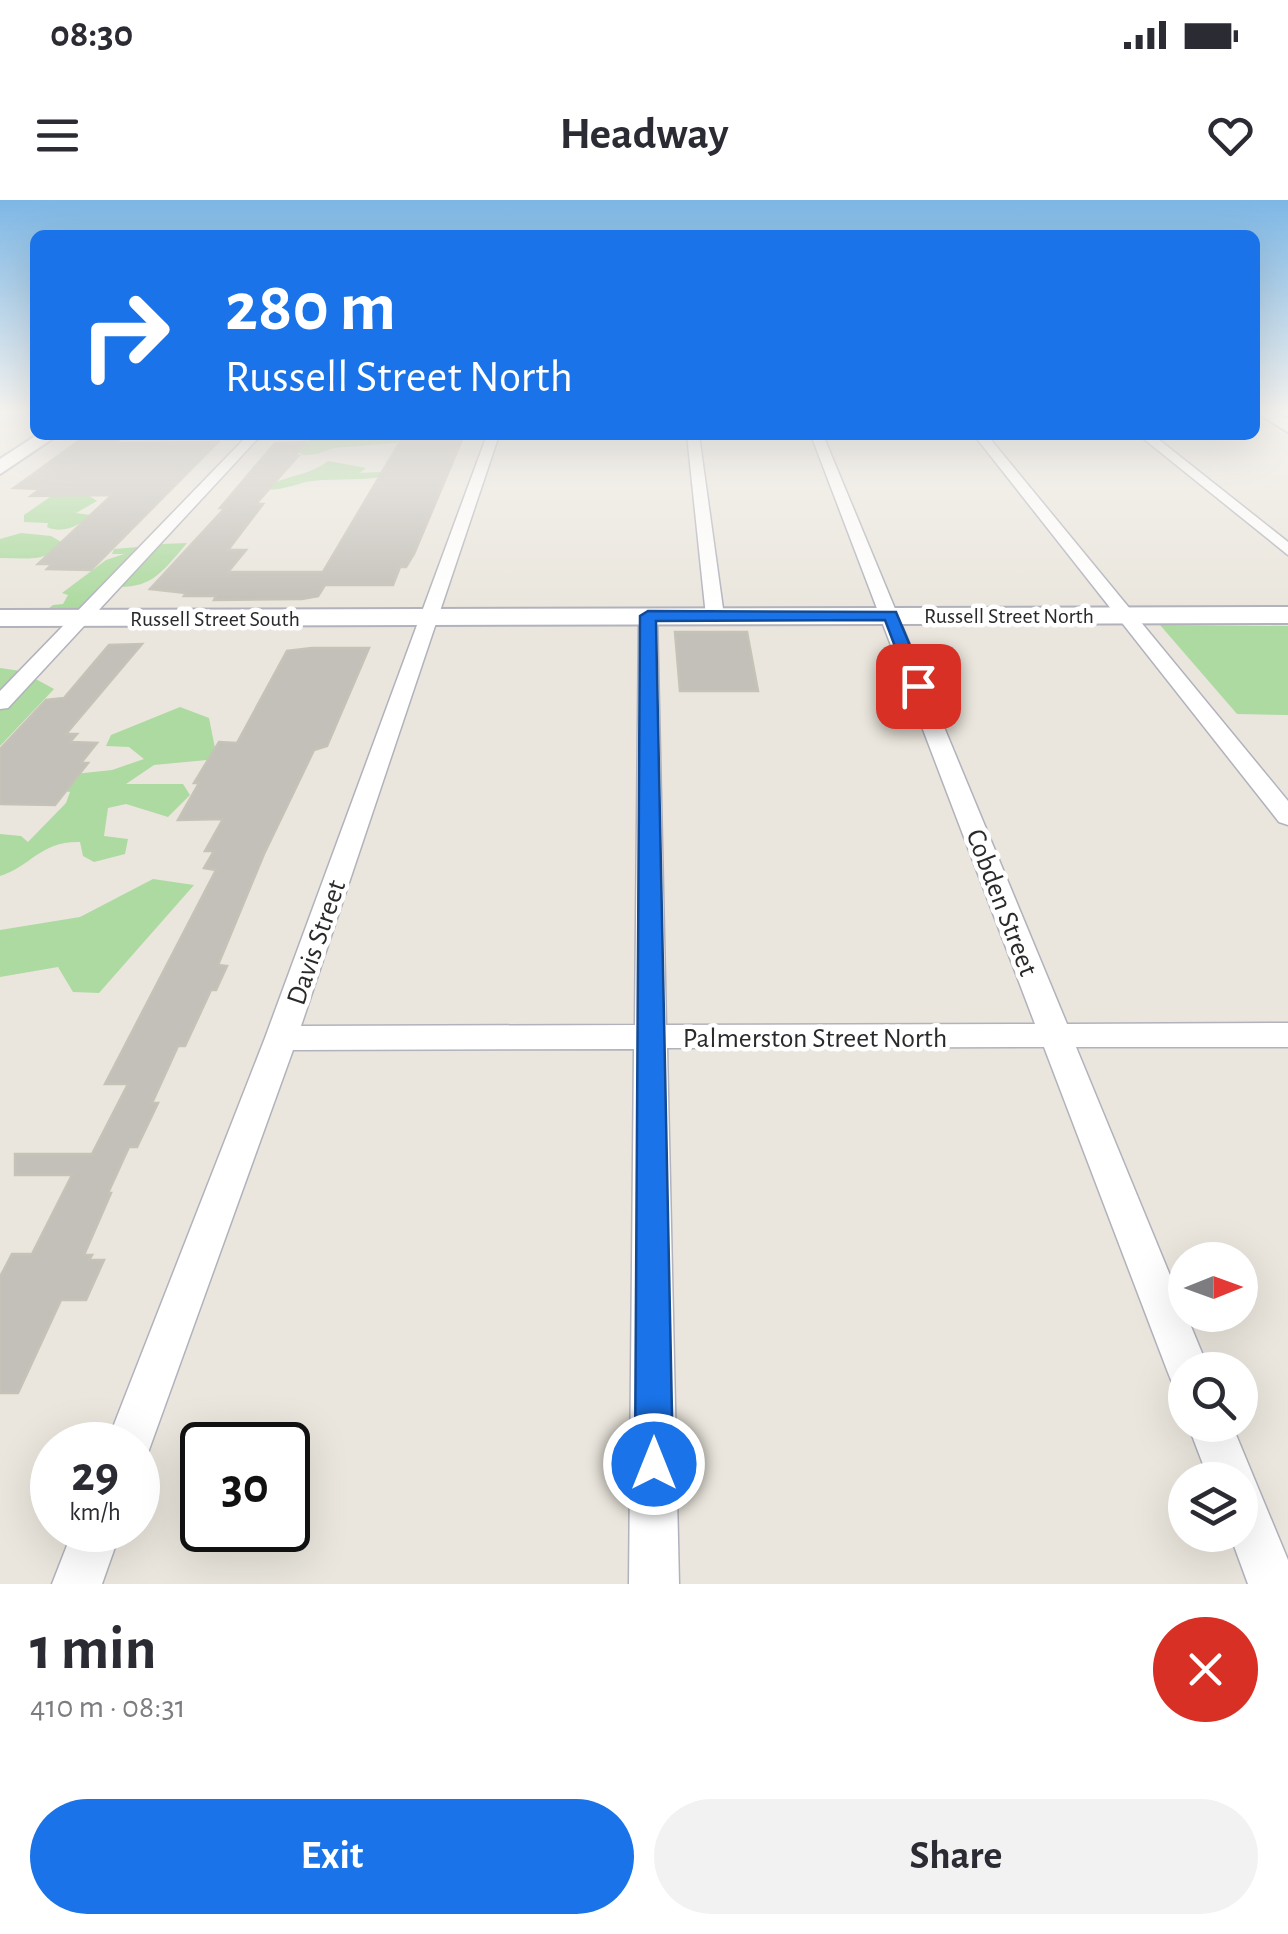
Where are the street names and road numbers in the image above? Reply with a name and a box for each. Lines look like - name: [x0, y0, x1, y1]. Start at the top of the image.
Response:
- street label: Russell Street North: [924, 605, 1094, 627]
- street label: Russell Street South: [130, 608, 300, 630]
- street label: Cobden Street: [960, 826, 1042, 980]
- street label: Davis Street: [282, 876, 351, 1009]
- street label: Palmerston Street North: [683, 1025, 947, 1053]

